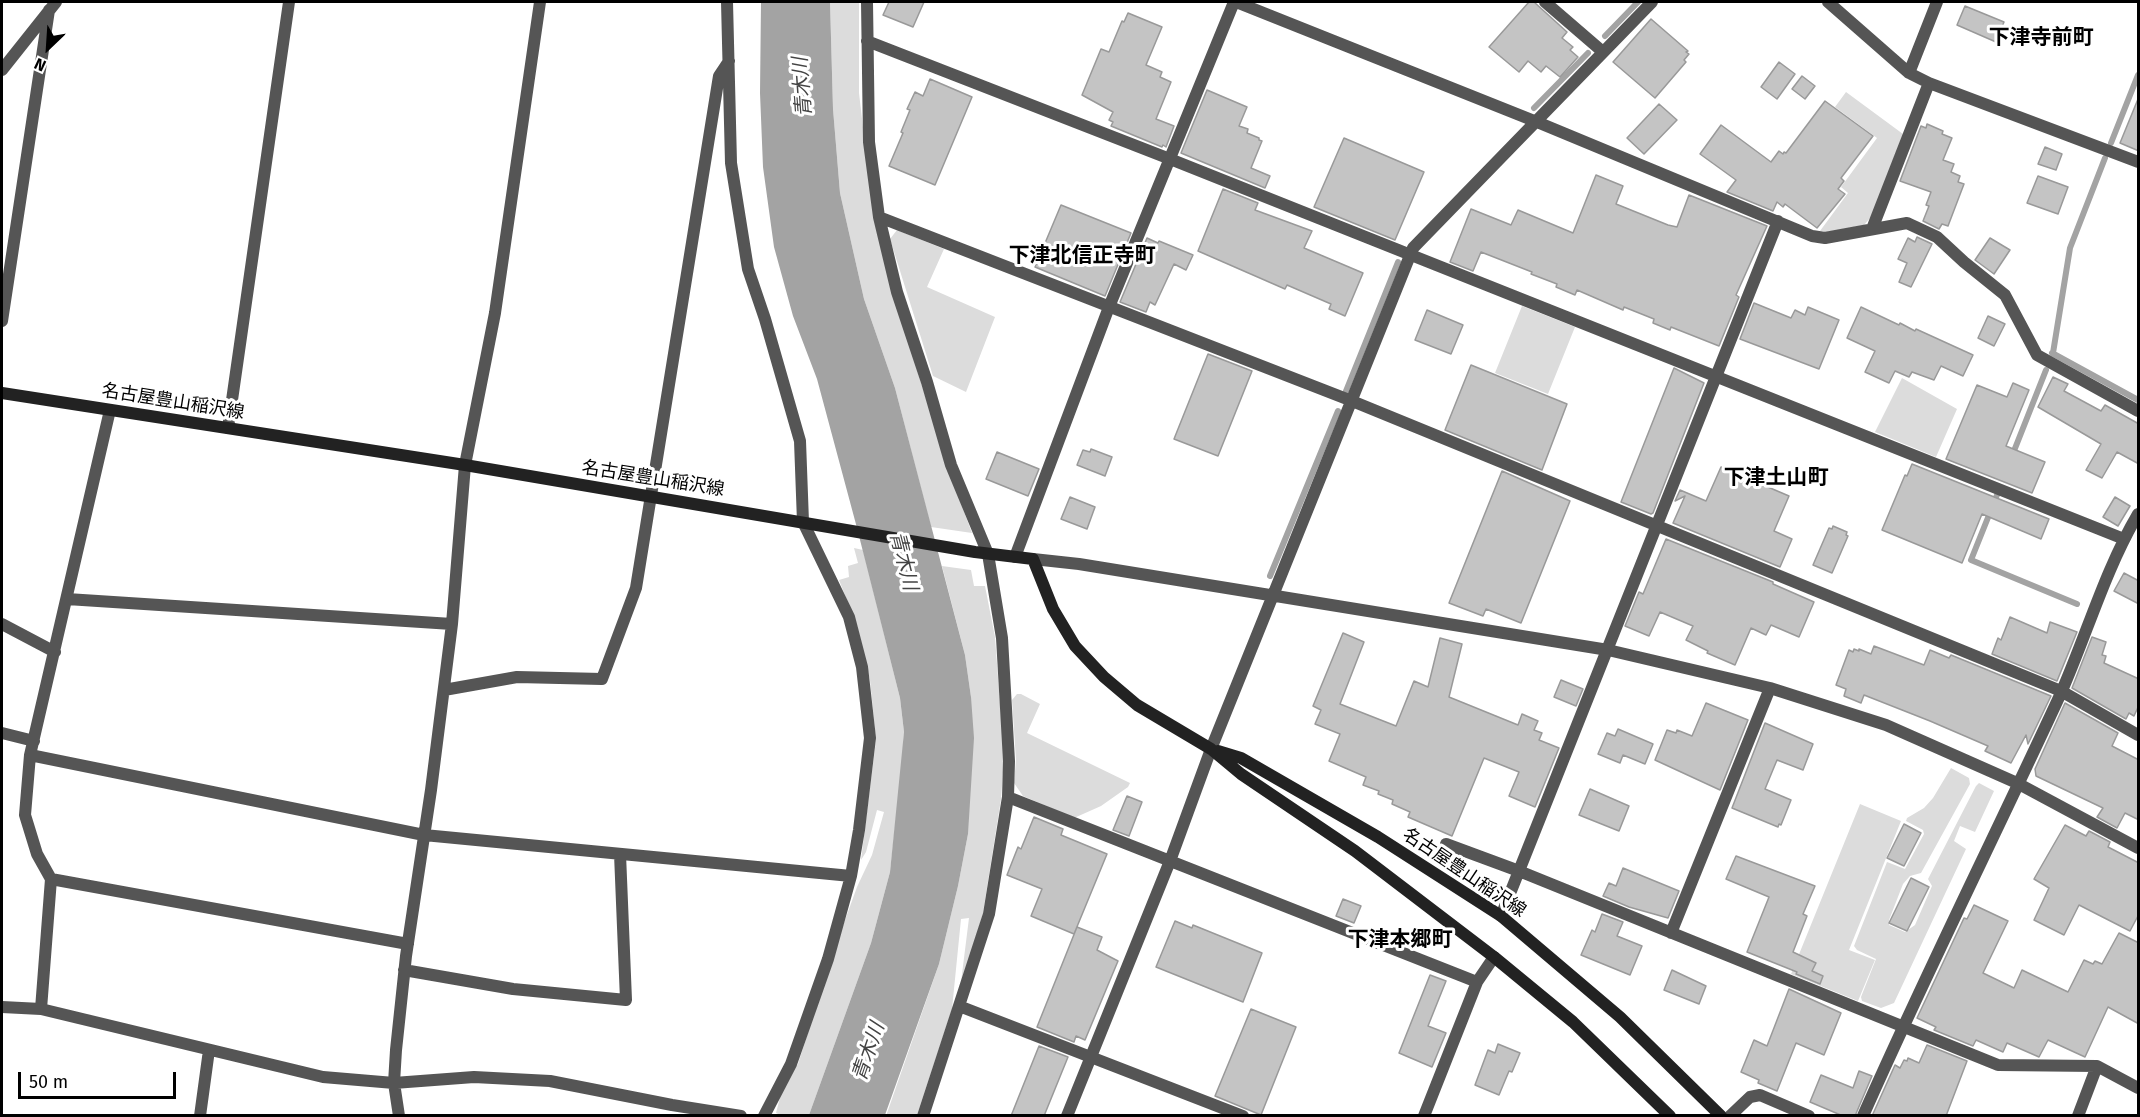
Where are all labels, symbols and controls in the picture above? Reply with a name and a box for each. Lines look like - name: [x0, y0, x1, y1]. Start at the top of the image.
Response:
- north arrow: [18, 18, 78, 78]
- district label: 下津寺前町: [1989, 25, 2093, 51]
- text: N: [31, 54, 49, 76]
- water label: 青木川: [789, 56, 817, 118]
- district label: 下津北信正寺町: [1009, 243, 1155, 269]
- street label: 名古屋豊山稲沢線: [100, 380, 246, 424]
- street label: 名古屋豊山稲沢線: [580, 457, 726, 501]
- district label: 下津土山町: [1724, 465, 1828, 491]
- water label: 青木川: [884, 529, 922, 593]
- street label: 名古屋豊山稲沢線: [1398, 824, 1530, 922]
- district label: 下津本郷町: [1348, 927, 1452, 953]
- water label: 青木川: [848, 1020, 890, 1084]
- scale bar: [21, 1060, 178, 1098]
- text: 50 m: [29, 1071, 68, 1093]

